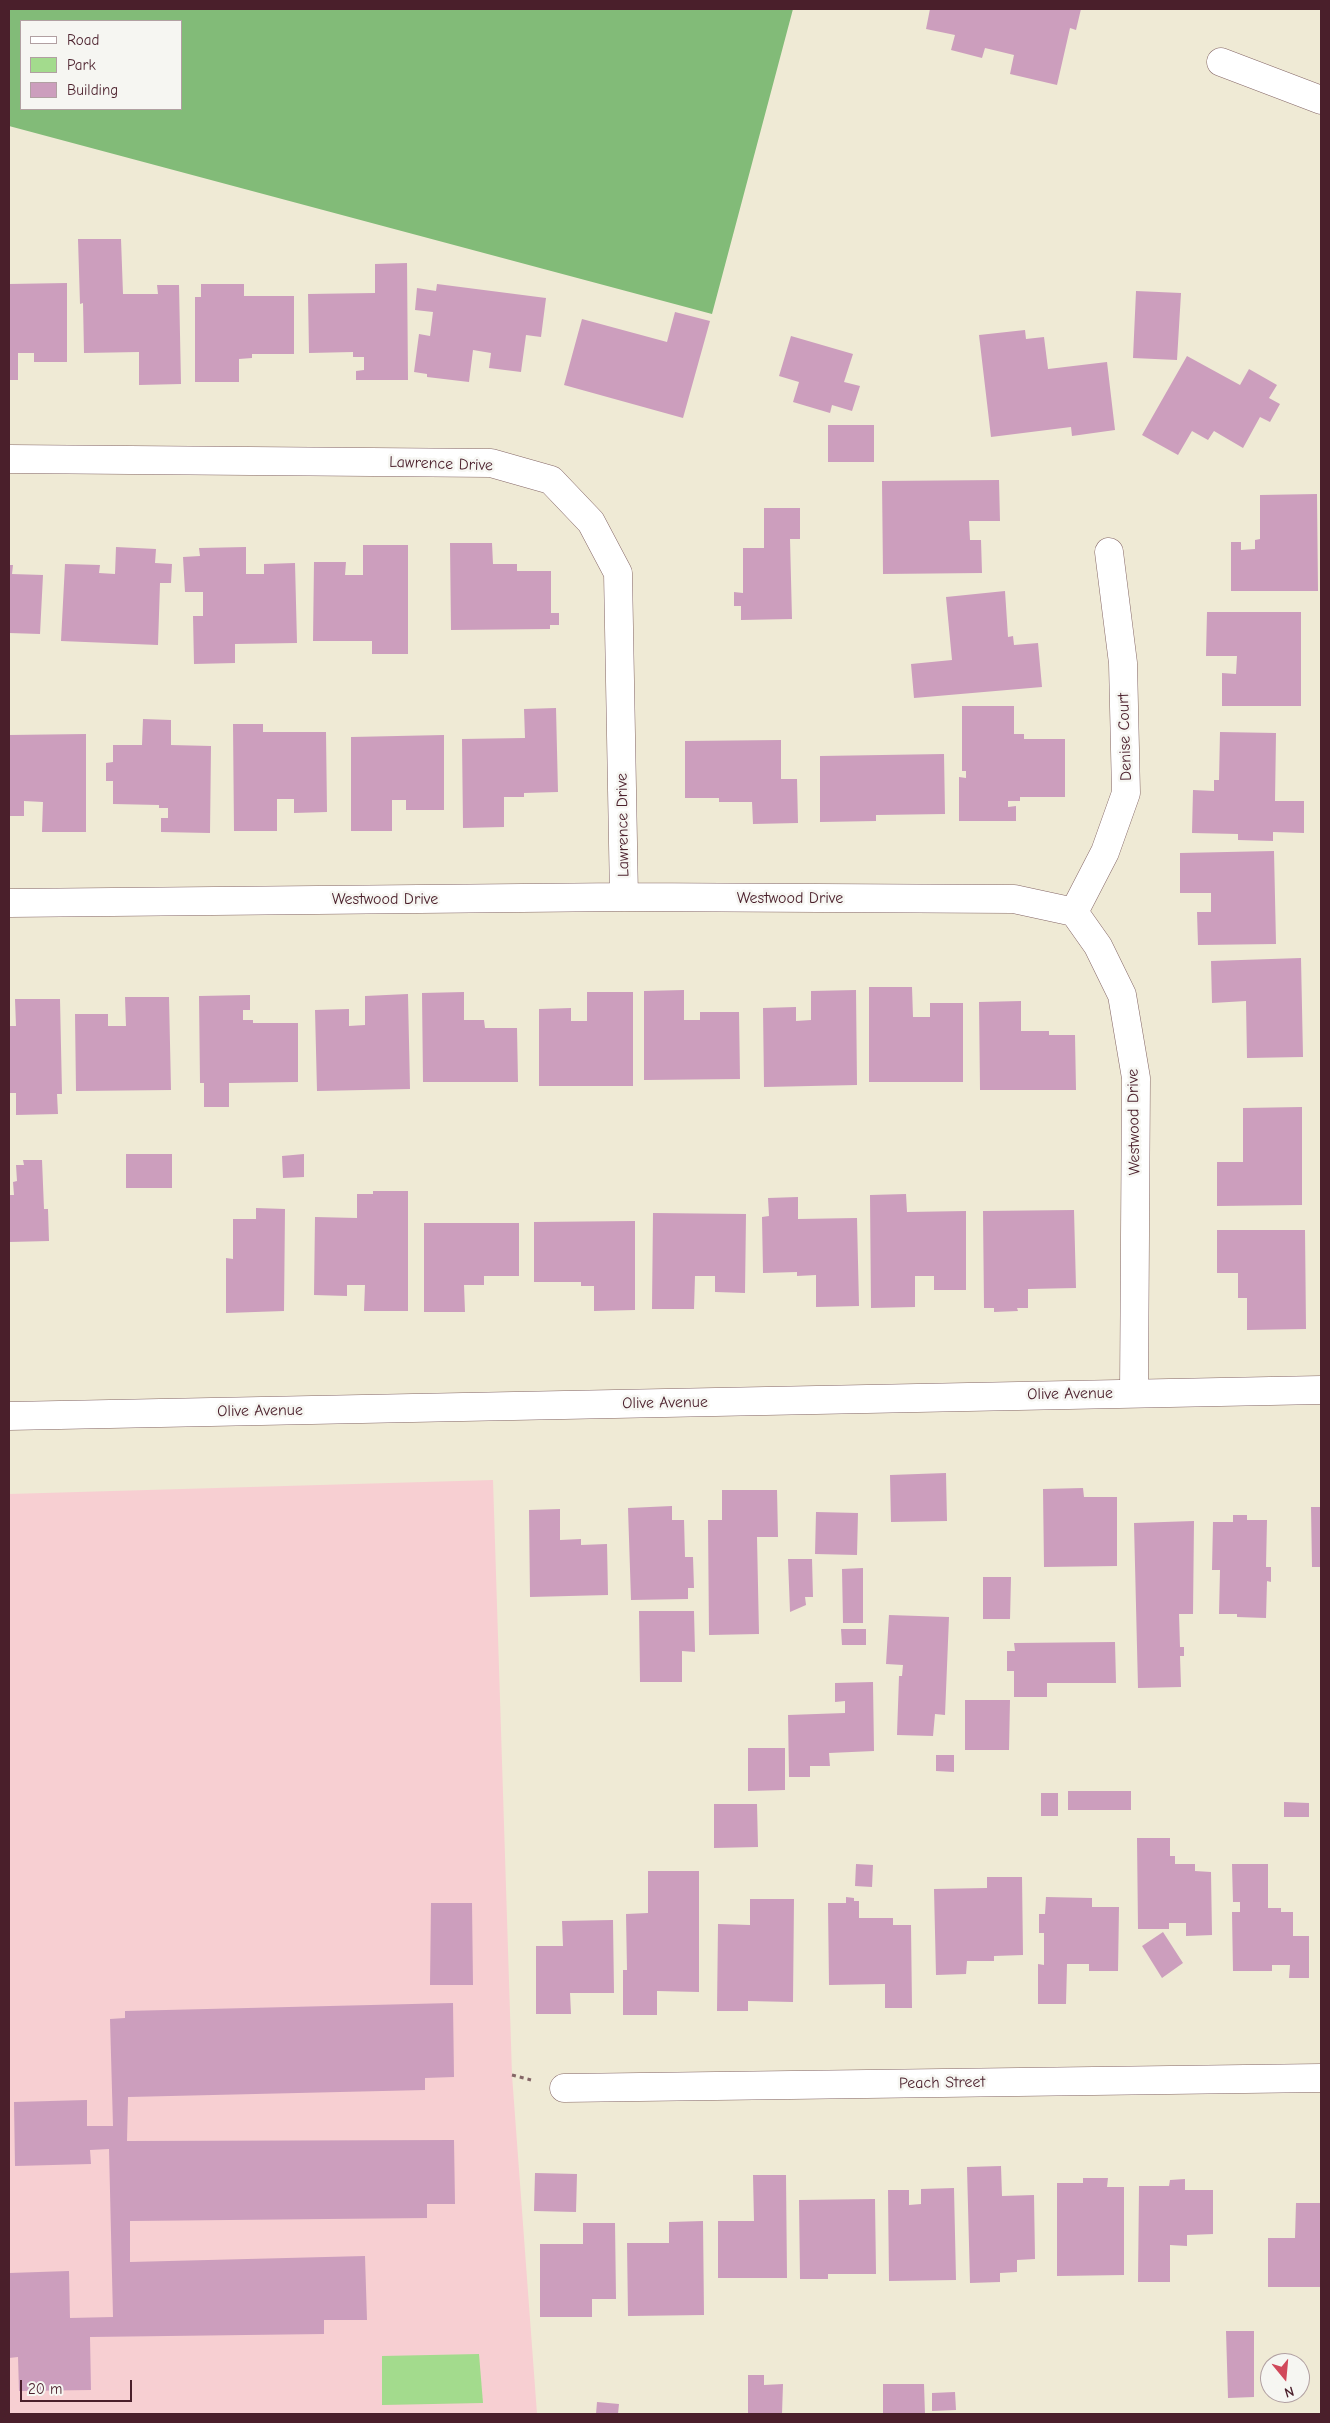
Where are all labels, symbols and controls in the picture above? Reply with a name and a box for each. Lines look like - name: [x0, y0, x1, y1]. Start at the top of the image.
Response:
- legend: [20, 20, 182, 110]
- text: Road: [67, 31, 99, 49]
- text: Park: [67, 56, 96, 74]
- text: Building: [67, 81, 118, 99]
- street label: Lawrence Drive: [389, 453, 493, 475]
- street label: Denise Court: [1114, 693, 1136, 781]
- street label: Lawrence Drive: [612, 773, 634, 877]
- street label: Westwood Drive: [737, 888, 843, 908]
- street label: Westwood Drive: [332, 889, 438, 909]
- street label: Westwood Drive: [1123, 1069, 1145, 1175]
- street label: Olive Avenue: [1027, 1384, 1113, 1404]
- street label: Olive Avenue: [622, 1393, 708, 1413]
- street label: Olive Avenue: [217, 1401, 303, 1421]
- street label: Peach Street: [899, 2073, 985, 2093]
- north arrow: [1260, 2353, 1310, 2403]
- scale bar: [22, 2370, 135, 2402]
- text: 20 m: [28, 2380, 62, 2398]
- text: N: [1282, 2382, 1296, 2401]

